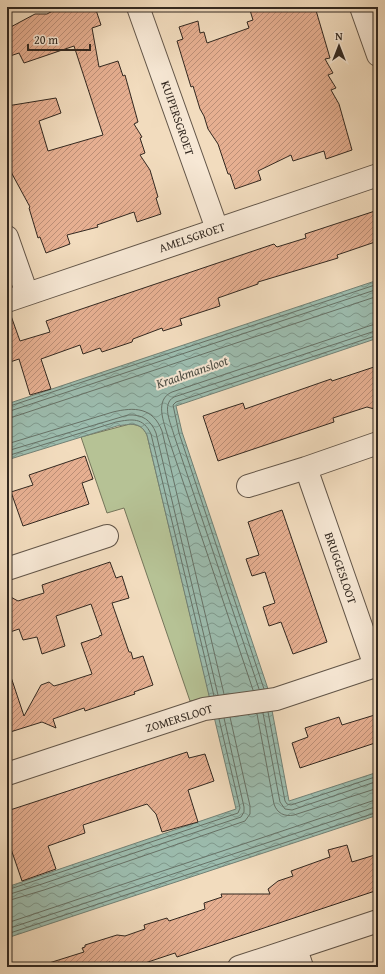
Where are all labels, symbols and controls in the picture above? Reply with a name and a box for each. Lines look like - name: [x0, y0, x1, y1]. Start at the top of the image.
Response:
- scale bar: [28, 26, 90, 52]
- north arrow: [319, 26, 359, 66]
- text: N: [335, 28, 343, 44]
- text: 20 m: [34, 31, 58, 48]
- street label: KUIPERSGROET: [157, 78, 199, 158]
- street label: AMELSGROET: [157, 218, 228, 256]
- water label: Kraakmansloot: [153, 351, 231, 393]
- street label: BRUGGESLOOT: [321, 530, 361, 606]
- street label: ZOMERSLOOT: [143, 700, 215, 736]

